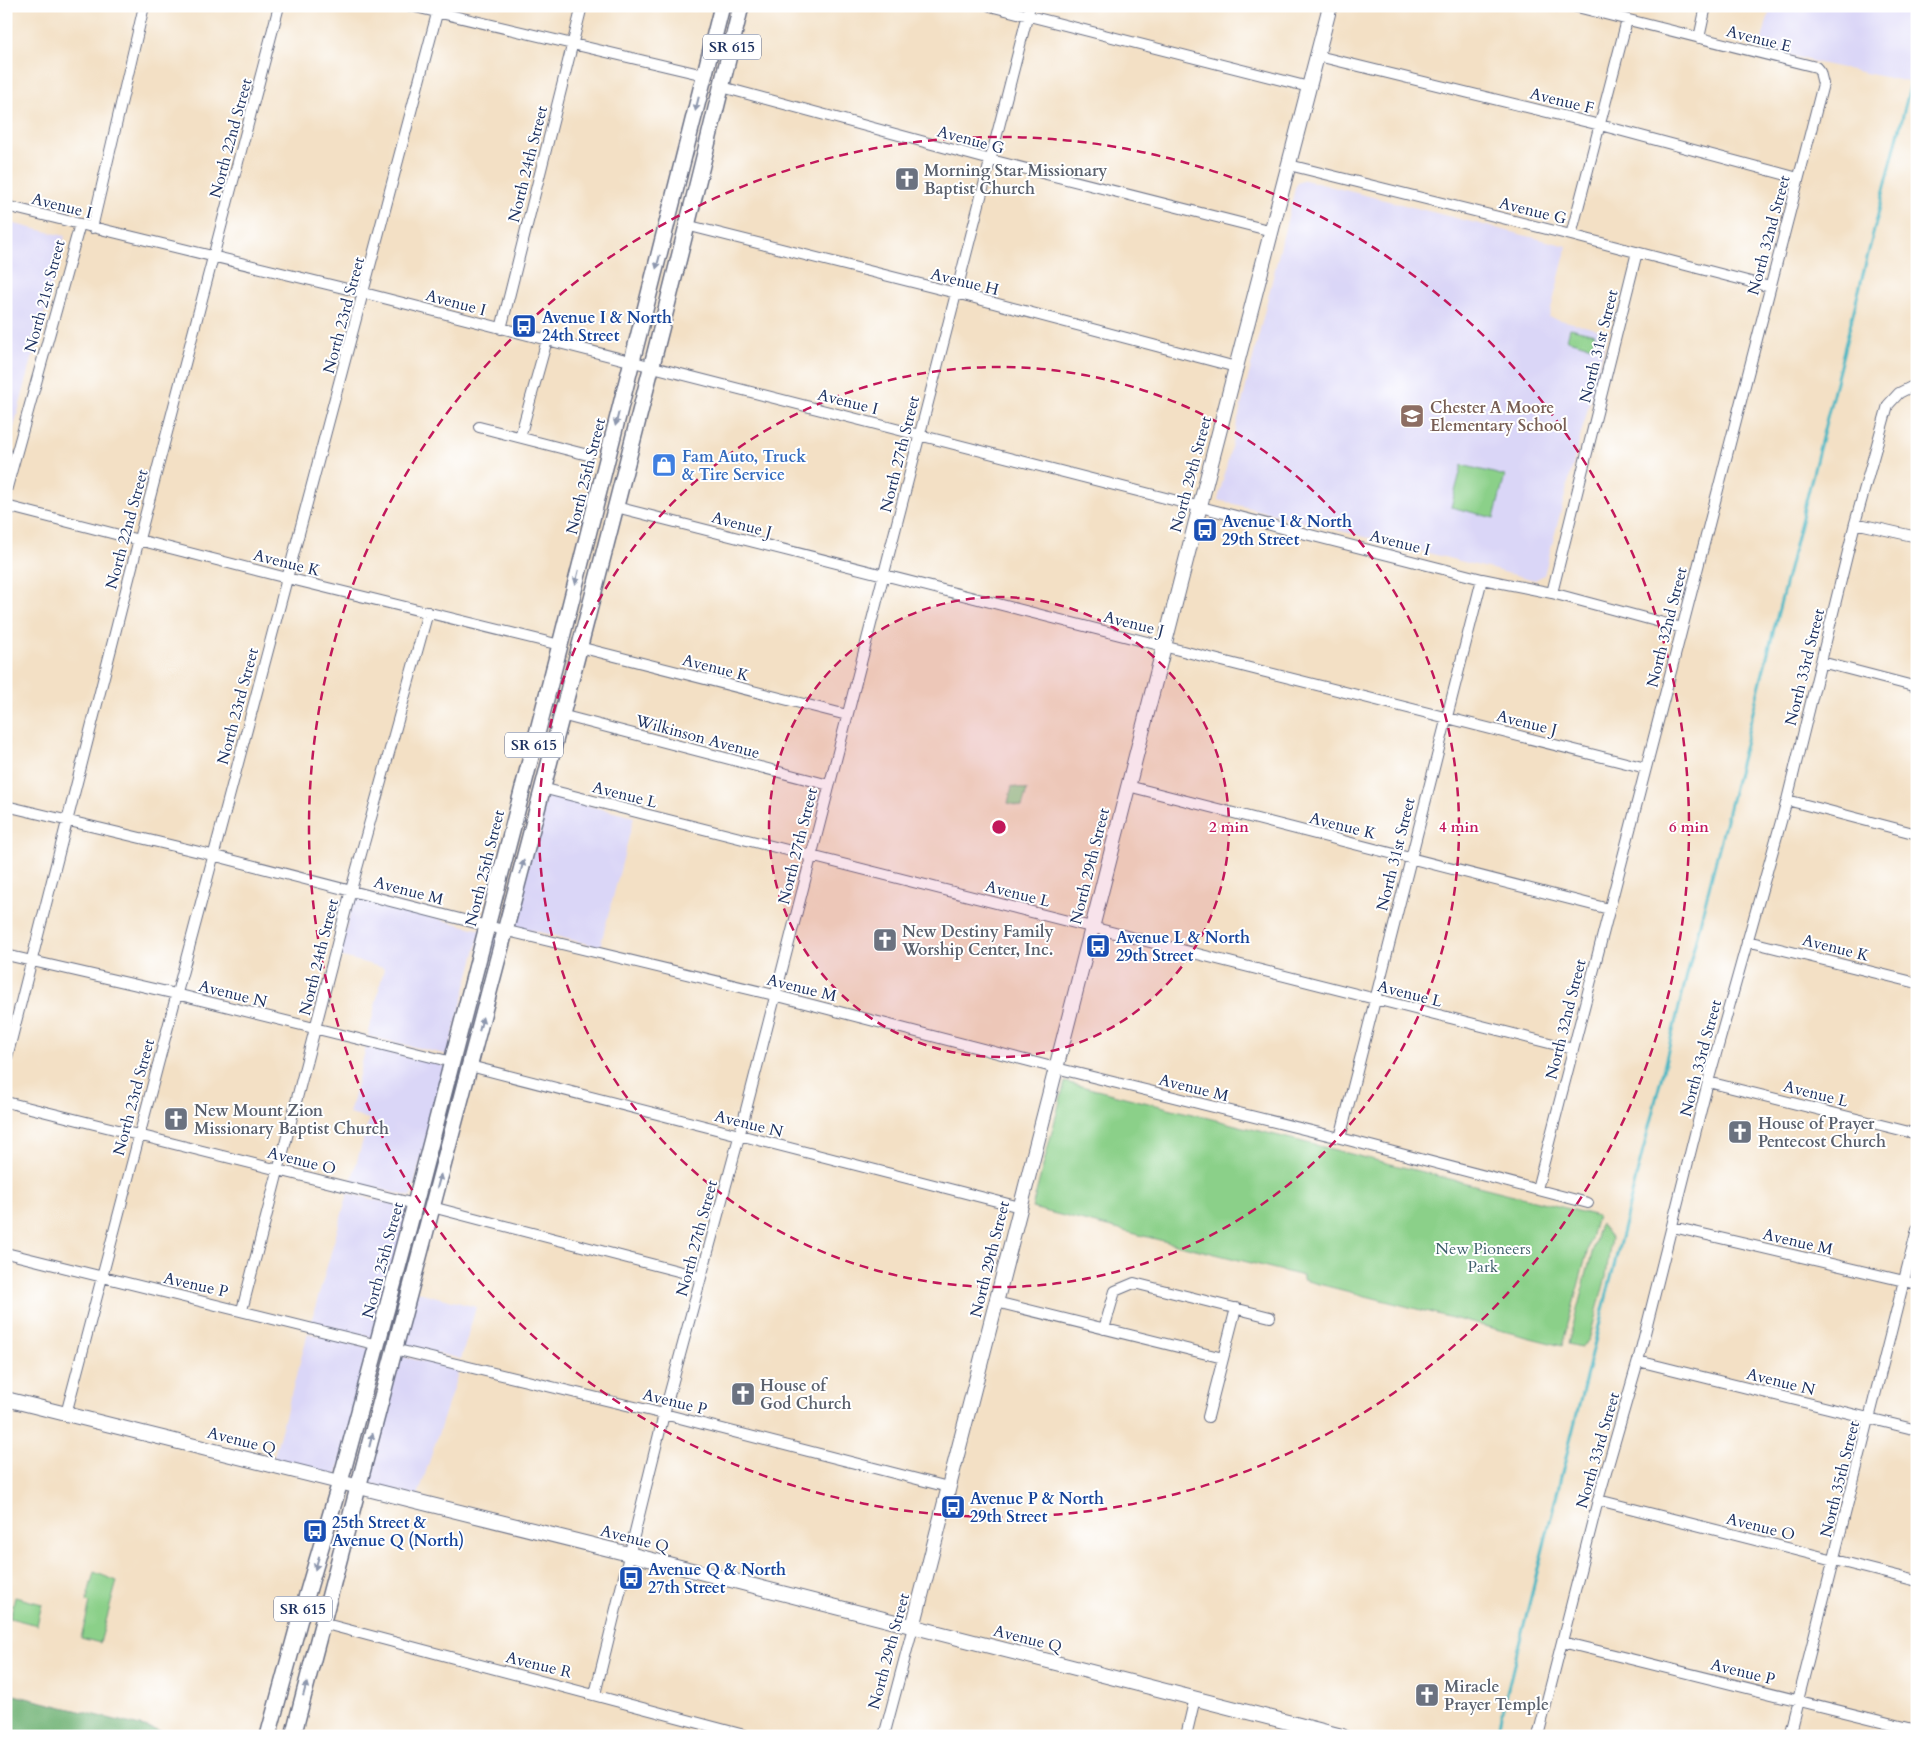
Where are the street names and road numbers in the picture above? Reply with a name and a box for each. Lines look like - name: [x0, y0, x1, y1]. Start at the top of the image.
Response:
- street label: Avenue E: [1724, 20, 1794, 58]
- road number: SR 615: [703, 34, 761, 60]
- street label: North 22nd Street: [204, 76, 258, 201]
- street label: Avenue F: [1527, 82, 1596, 120]
- street label: North 24th Street: [503, 104, 553, 225]
- street label: Avenue G: [935, 120, 1007, 160]
- street label: North 32nd Street: [1742, 173, 1796, 298]
- street label: Avenue I: [29, 188, 94, 224]
- street label: Avenue G: [1497, 192, 1569, 230]
- street label: North 21st Street: [19, 237, 71, 355]
- street label: North 23rd Street: [318, 255, 370, 376]
- street label: Avenue H: [928, 263, 1001, 301]
- street label: Avenue I: [423, 284, 488, 322]
- street label: North 31st Street: [1574, 287, 1624, 405]
- street label: Avenue I: [815, 384, 880, 420]
- street label: North 27th Street: [875, 394, 925, 515]
- street label: North 29th Street: [1165, 414, 1217, 535]
- street label: North 25th Street: [561, 416, 611, 537]
- street label: North 22nd Street: [100, 467, 154, 592]
- street label: Avenue J: [709, 506, 774, 544]
- street label: Avenue I: [1367, 525, 1432, 561]
- street label: Avenue K: [251, 544, 323, 582]
- street label: North 32nd Street: [1641, 565, 1693, 690]
- street label: Avenue J: [1101, 606, 1166, 642]
- street label: North 33rd Street: [1780, 606, 1830, 728]
- street label: North 23rd Street: [212, 646, 264, 767]
- street label: Avenue K: [680, 649, 752, 687]
- street label: Avenue J: [1494, 705, 1559, 741]
- street label: Wilkinson Avenue: [632, 710, 762, 764]
- road number: SR 615: [505, 732, 563, 758]
- street label: Avenue L: [590, 776, 660, 814]
- street label: North 27th Street: [773, 786, 823, 907]
- street label: North 31st Street: [1371, 795, 1421, 913]
- street label: North 29th Street: [1065, 806, 1115, 927]
- street label: Avenue K: [1307, 807, 1379, 845]
- street label: North 25th Street: [460, 808, 510, 929]
- street label: Avenue M: [371, 871, 446, 911]
- street label: Avenue L: [983, 875, 1053, 913]
- street label: North 24th Street: [294, 897, 344, 1018]
- street label: Avenue K: [1800, 929, 1872, 967]
- street label: North 32nd Street: [1540, 957, 1592, 1082]
- street label: Avenue M: [765, 969, 839, 1007]
- street label: Avenue N: [196, 975, 270, 1013]
- street label: Avenue L: [1375, 975, 1445, 1013]
- street label: North 33rd Street: [1675, 998, 1727, 1119]
- street label: North 23rd Street: [108, 1037, 160, 1158]
- street label: Avenue M: [1157, 1069, 1231, 1107]
- street label: Avenue L: [1781, 1075, 1851, 1113]
- street label: Avenue N: [712, 1105, 786, 1143]
- street label: Avenue O: [265, 1142, 338, 1180]
- street label: North 27th Street: [671, 1178, 723, 1299]
- street label: North 29th Street: [965, 1199, 1015, 1320]
- street label: North 25th Street: [357, 1200, 409, 1321]
- street label: Avenue M: [1761, 1223, 1835, 1261]
- street label: Avenue P: [161, 1267, 230, 1303]
- street label: Avenue N: [1744, 1363, 1818, 1401]
- street label: Avenue P: [640, 1383, 709, 1421]
- street label: North 33rd Street: [1571, 1390, 1625, 1511]
- street label: North 35th Street: [1815, 1419, 1865, 1540]
- street label: Avenue Q: [205, 1422, 279, 1460]
- street label: Avenue O: [1724, 1508, 1797, 1546]
- street label: Avenue Q: [598, 1520, 672, 1558]
- street label: North 29th Street: [863, 1591, 915, 1712]
- road number: SR 615: [274, 1596, 332, 1622]
- street label: Avenue Q: [991, 1620, 1065, 1658]
- street label: Avenue R: [503, 1646, 574, 1684]
- street label: Avenue P: [1708, 1653, 1777, 1691]

